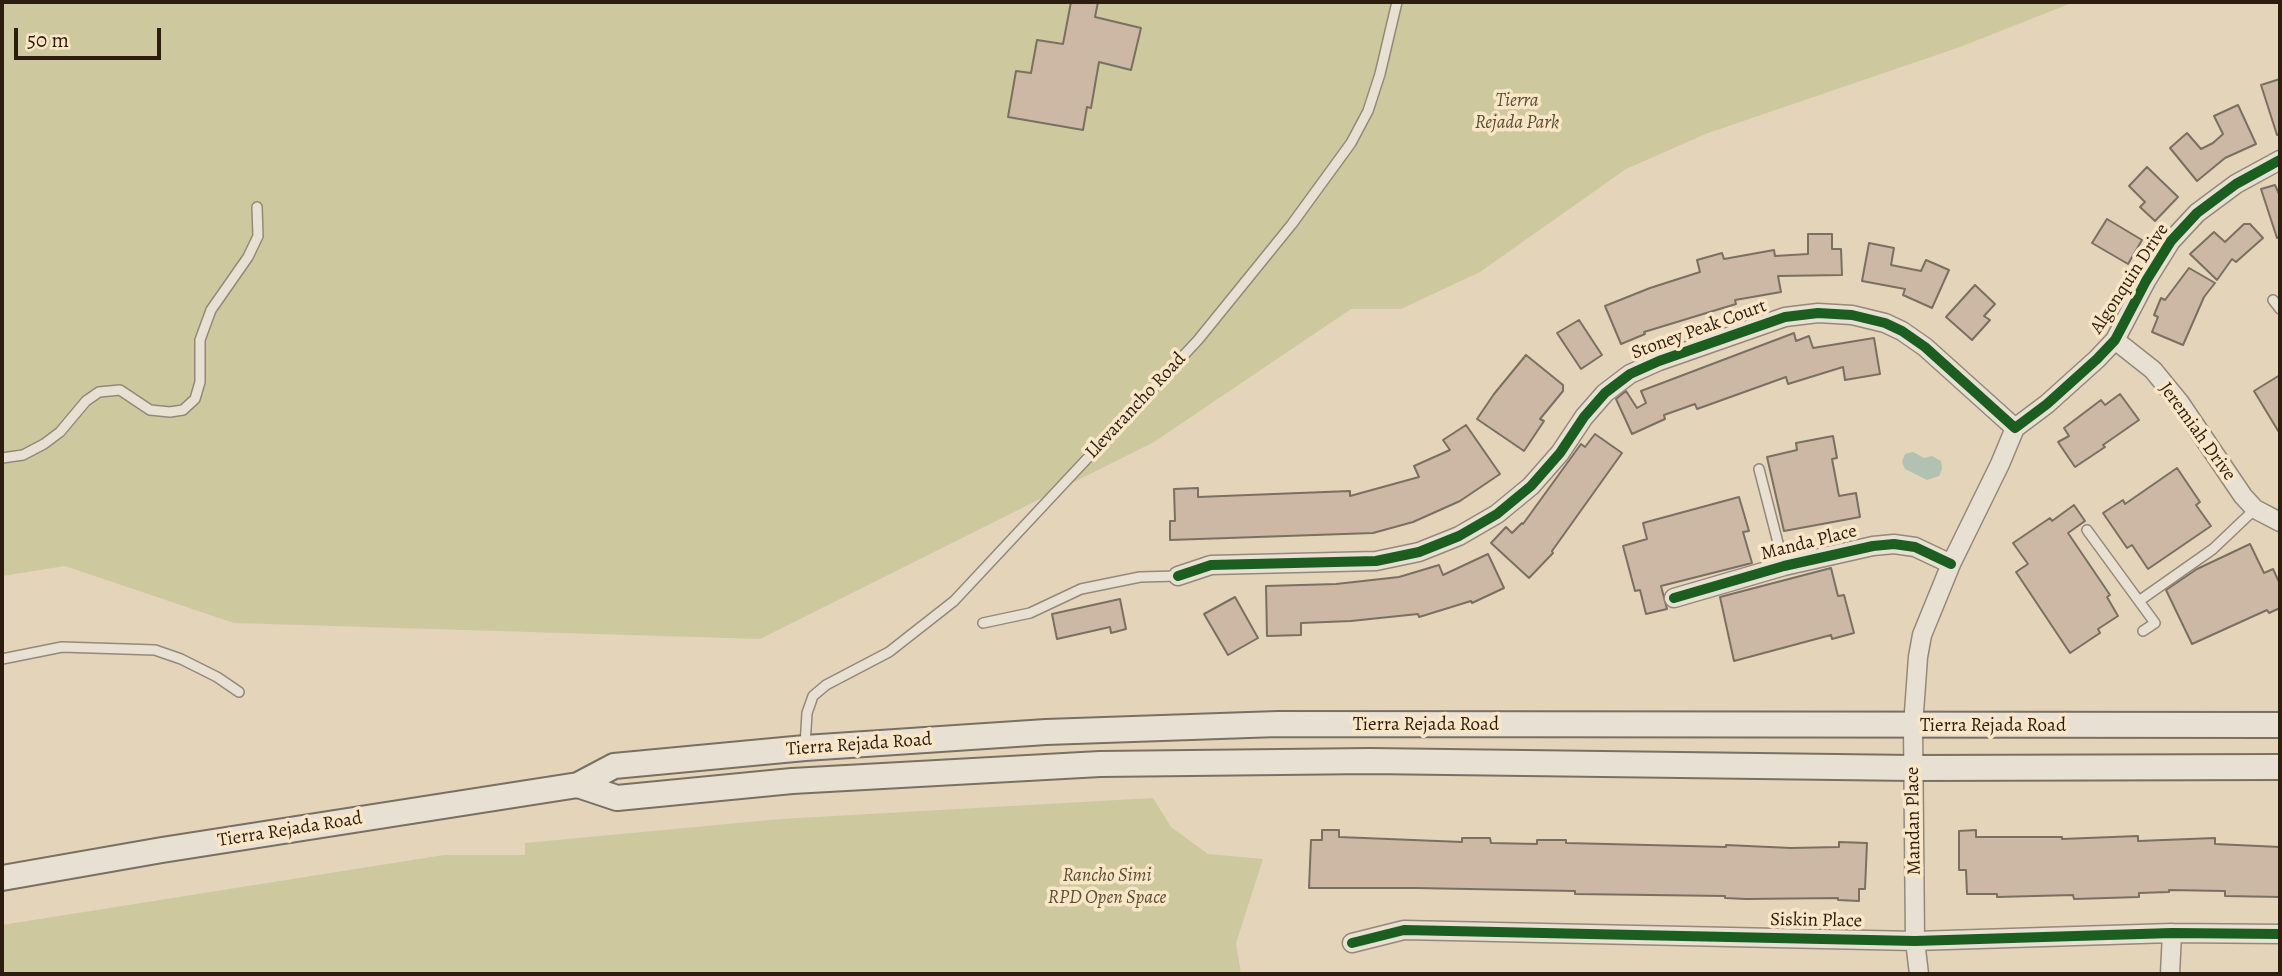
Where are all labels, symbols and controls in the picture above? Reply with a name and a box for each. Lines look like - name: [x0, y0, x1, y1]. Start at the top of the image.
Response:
- scale bar: [18, 14, 164, 58]
- text: 50 m: [27, 26, 69, 54]
- park label: Tierra Rejada Park: [1475, 90, 1559, 134]
- street label: Algonquin Drive: [2086, 220, 2174, 338]
- street label: Stoney Peak Court: [1628, 295, 1770, 365]
- street label: Llevarancho Road: [1081, 348, 1191, 464]
- street label: Jeremiah Drive: [2154, 378, 2240, 486]
- street label: Manda Place: [1759, 520, 1859, 566]
- street label: Tierra Rejada Road: [1353, 714, 1499, 736]
- street label: Tierra Rejada Road: [1920, 715, 2066, 737]
- street label: Tierra Rejada Road: [785, 729, 933, 761]
- street label: Mandan Place: [1902, 766, 1926, 876]
- street label: Tierra Rejada Road: [216, 807, 364, 853]
- park label: Rancho Simi RPD Open Space: [1048, 865, 1166, 909]
- street label: Siskin Place: [1770, 909, 1862, 933]

